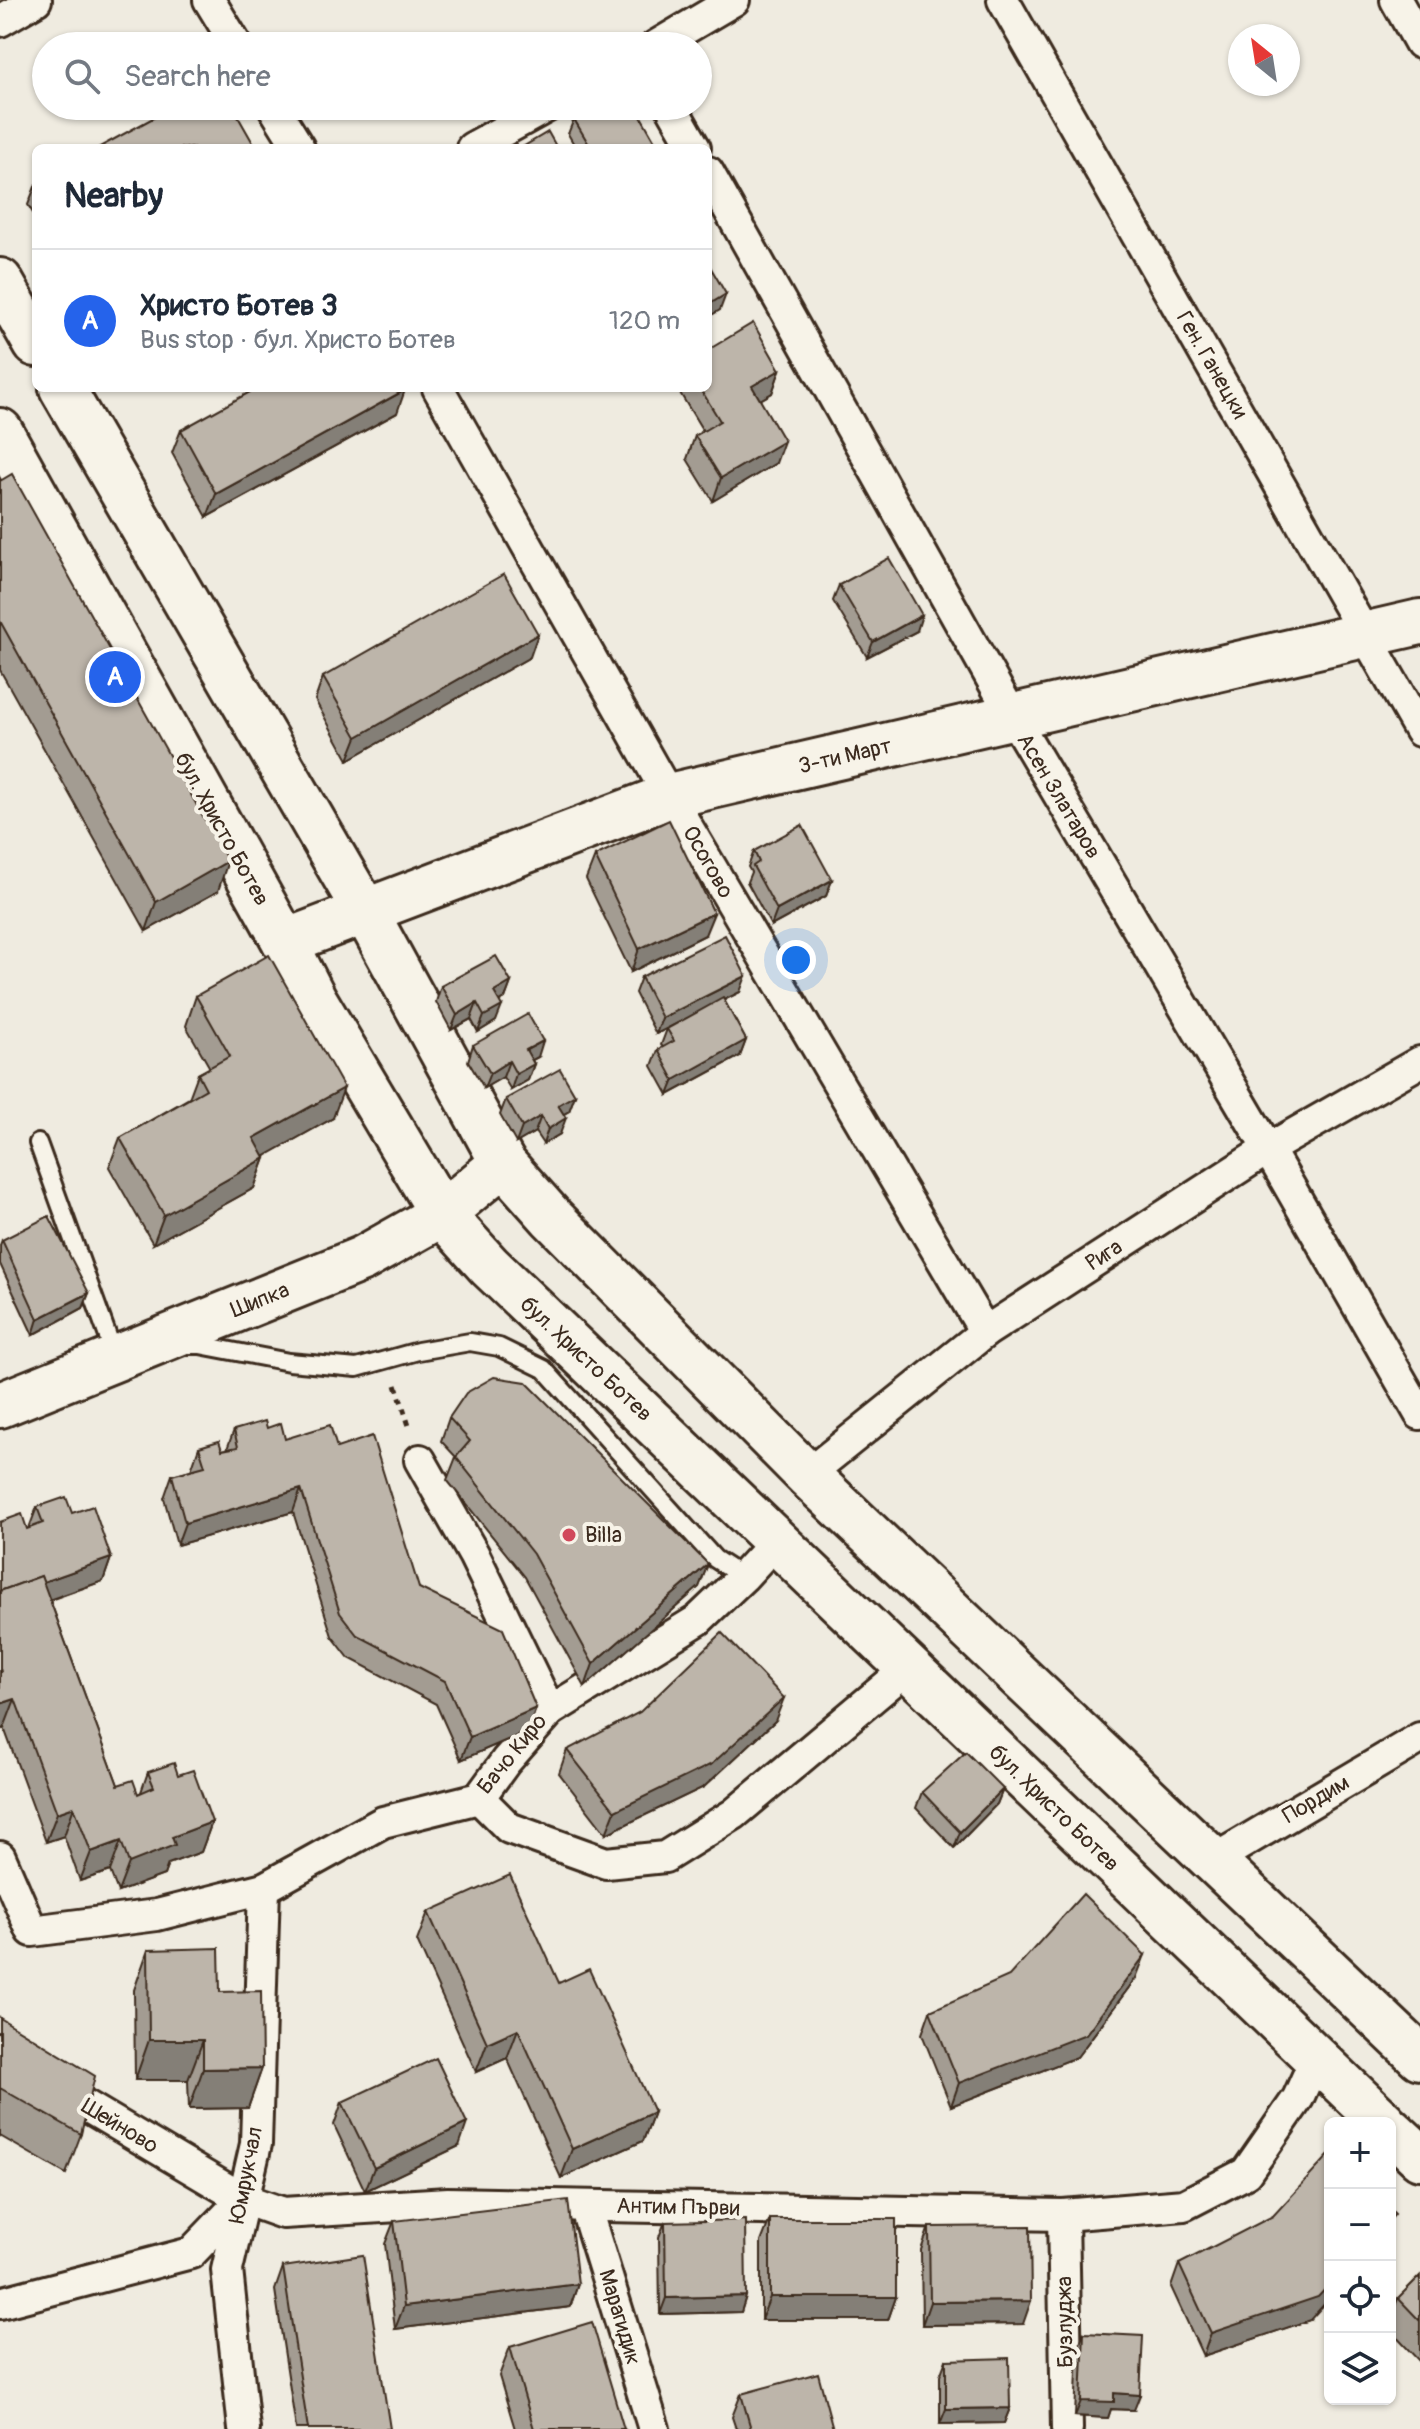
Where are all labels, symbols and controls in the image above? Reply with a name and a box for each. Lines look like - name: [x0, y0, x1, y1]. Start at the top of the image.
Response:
- north arrow: [1228, 24, 1300, 96]
- search box: [32, 32, 712, 120]
- icon: search: [60, 54, 104, 98]
- text: Search here: [124, 58, 271, 95]
- text: Nearby: [64, 175, 163, 218]
- text: Христо Ботев 3: [140, 287, 338, 324]
- text: A: [82, 305, 98, 337]
- text: 120 m: [609, 305, 680, 337]
- street label: Ген. Ганецки: [1170, 306, 1254, 424]
- text: Bus stop · бул. Христо Ботев: [140, 324, 456, 356]
- pin: A: [89, 647, 141, 707]
- street label: Асен Златаров: [1011, 728, 1107, 864]
- street label: 3-ти Март: [796, 732, 894, 780]
- street label: бул. Христо Ботев: [168, 747, 276, 911]
- street label: Осогово: [676, 821, 740, 903]
- your location: [776, 940, 816, 980]
- street label: Рига: [1080, 1233, 1128, 1277]
- street label: Шипка: [227, 1276, 293, 1324]
- street label: бул. Христо Ботев: [514, 1290, 658, 1428]
- place label: Billa: [585, 1521, 622, 1549]
- marker: Billa: [560, 1526, 578, 1544]
- street label: Бачо Киро: [471, 1708, 553, 1800]
- street label: бул. Христо Ботев: [983, 1738, 1125, 1878]
- street label: Пордим: [1278, 1768, 1354, 1830]
- street label: Шейново: [76, 2092, 164, 2160]
- map controls: [1324, 2117, 1396, 2405]
- button: +: [1324, 2117, 1396, 2189]
- street label: Юмрукчал: [223, 2124, 269, 2226]
- button: −: [1324, 2189, 1396, 2261]
- street label: Антим Първи: [616, 2192, 740, 2222]
- button: locate: [1324, 2261, 1396, 2333]
- street label: Марагидик: [592, 2266, 648, 2368]
- street label: Бузлуджа: [1050, 2276, 1080, 2368]
- button: layers: [1324, 2333, 1396, 2405]

